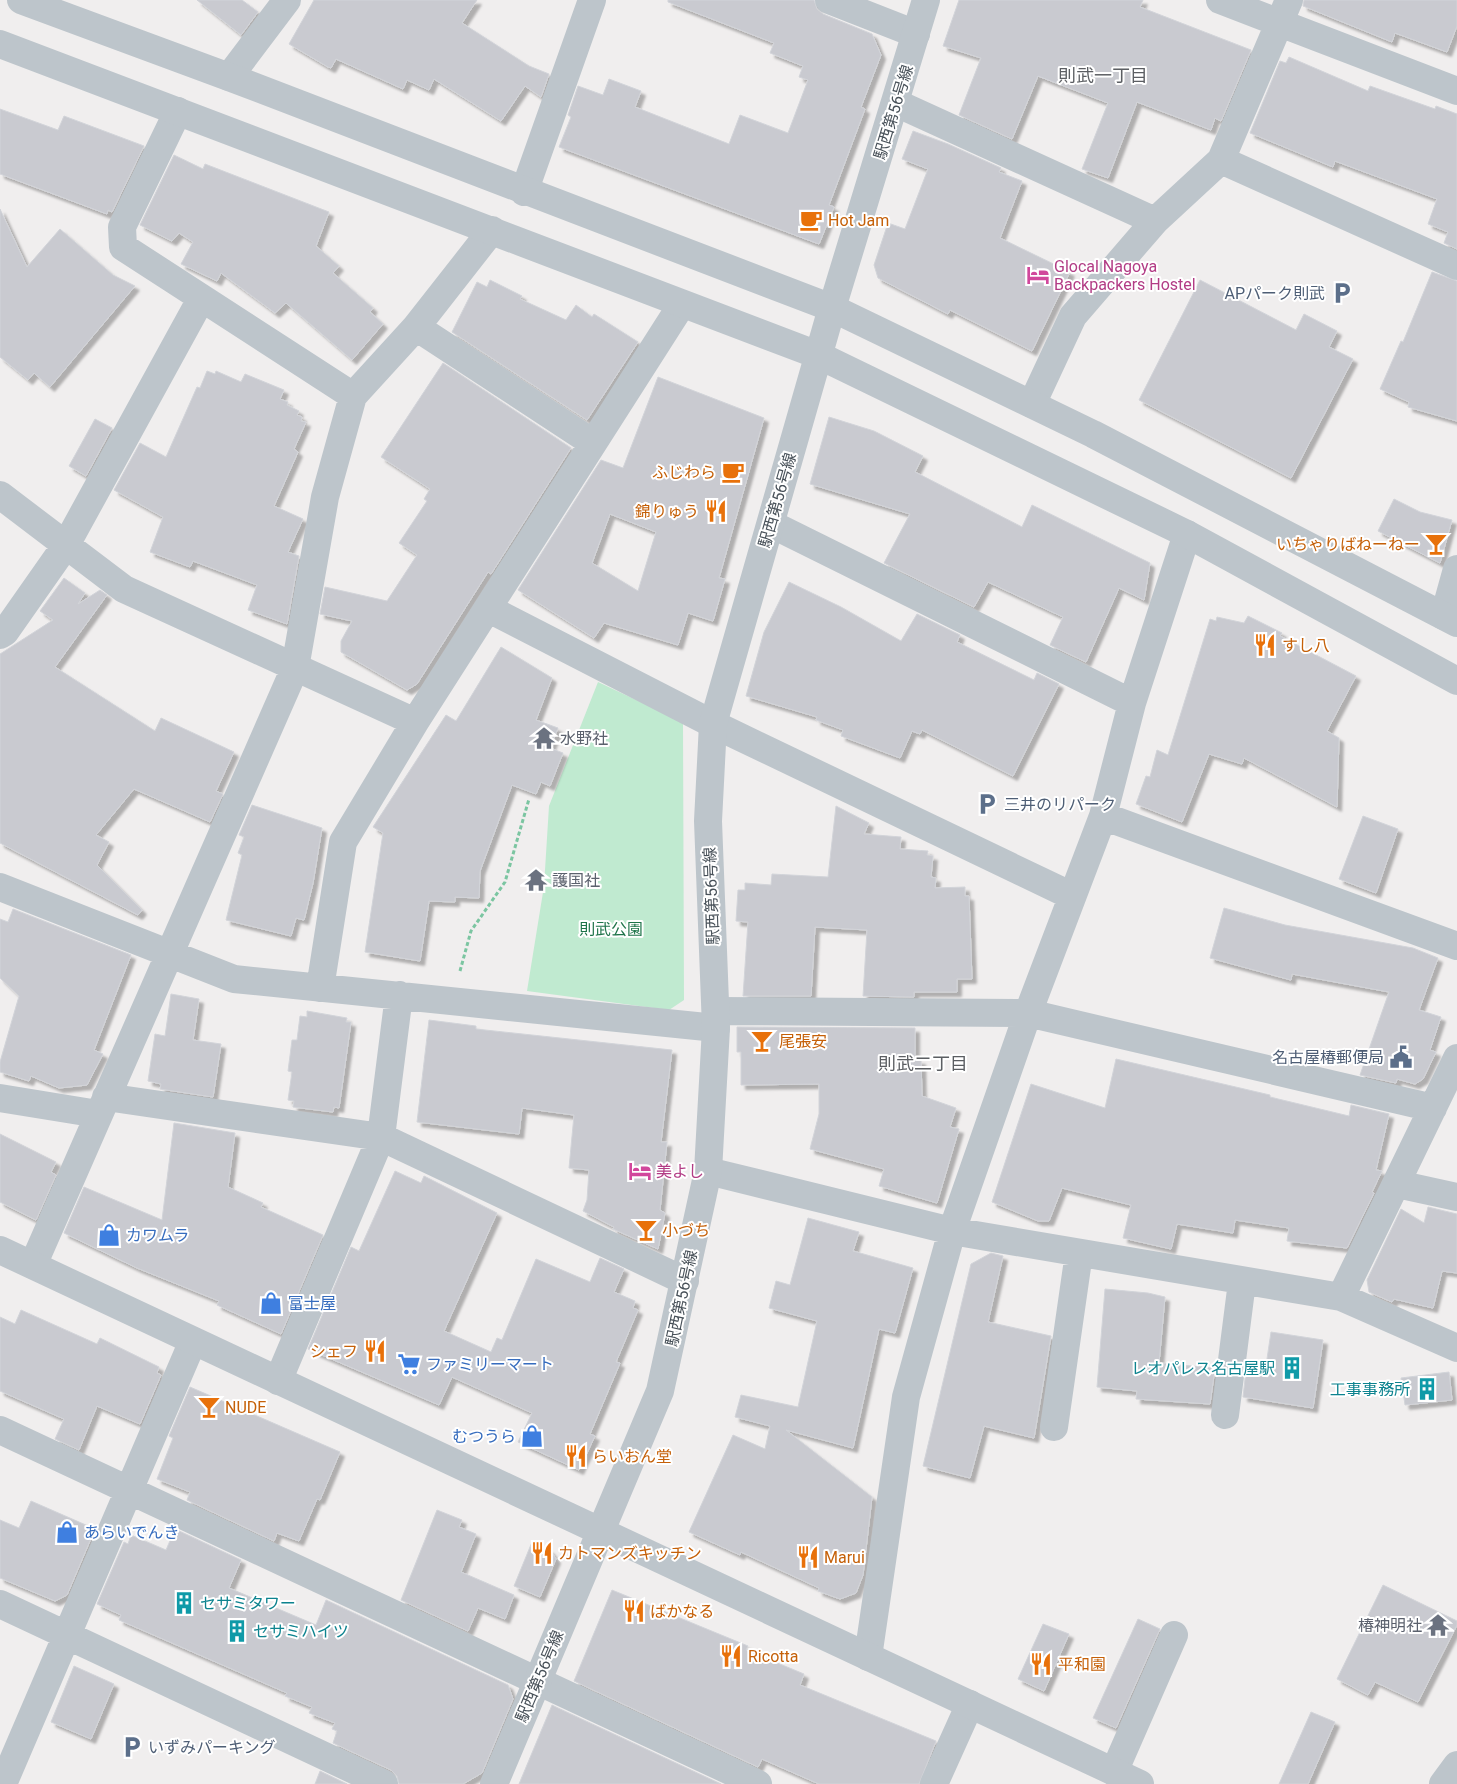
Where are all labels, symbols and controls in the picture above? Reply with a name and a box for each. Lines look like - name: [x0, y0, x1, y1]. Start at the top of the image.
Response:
- street label: 駅西第56号線: [870, 63, 917, 162]
- district label: 則武一丁目: [1058, 65, 1148, 86]
- cafe icon: Hot Jam: [798, 207, 824, 233]
- place label: Hot Jam: [828, 211, 889, 230]
- place label: Glocal Nagoya Backpackers Hostel: [1054, 257, 1196, 294]
- hotel icon: Glocal Nagoya Backpackers Hostel: [1025, 262, 1051, 288]
- parking icon: APパーク則武: [1329, 280, 1355, 306]
- place label: APパーク則武: [1224, 284, 1325, 303]
- street label: 駅西第56号線: [755, 450, 800, 550]
- cafe icon: ふじわら: [720, 459, 746, 485]
- place label: ふじわら: [652, 463, 716, 482]
- restaurant icon: 錦りゅう: [703, 498, 729, 524]
- place label: 錦りゅう: [635, 502, 699, 521]
- bar icon: いちゃりばねーねー: [1423, 531, 1449, 557]
- place label: いちゃりばねーねー: [1276, 535, 1420, 554]
- restaurant icon: すし八: [1252, 632, 1278, 658]
- place label: すし八: [1282, 636, 1330, 655]
- temple icon: 水野社: [531, 725, 557, 751]
- place label: 水野社: [560, 729, 608, 748]
- parking icon: 三井のリパーク: [974, 791, 1000, 817]
- place label: 三井のリパーク: [1004, 795, 1116, 814]
- street label: 駅西第56号線: [700, 847, 723, 945]
- temple icon: 護国社: [523, 867, 549, 893]
- place label: 護国社: [552, 871, 600, 890]
- park label: 則武公園: [579, 920, 643, 939]
- bar icon: 尾張安: [749, 1028, 775, 1054]
- place label: 尾張安: [779, 1032, 827, 1051]
- public building icon: 名古屋椿郵便局: [1388, 1044, 1414, 1070]
- place label: 名古屋椿郵便局: [1272, 1048, 1384, 1067]
- district label: 則武二丁目: [878, 1053, 968, 1074]
- hotel icon: 美よし: [627, 1158, 653, 1184]
- place label: 美よし: [656, 1162, 704, 1181]
- bar icon: 小づち: [633, 1217, 659, 1243]
- place label: 小づち: [662, 1221, 710, 1240]
- shop icon: カワムラ: [96, 1222, 122, 1248]
- place label: カワムラ: [126, 1226, 189, 1245]
- street label: 駅西第56号線: [662, 1248, 701, 1348]
- shop icon: 富士屋: [258, 1290, 284, 1316]
- place label: 富士屋: [288, 1294, 336, 1313]
- restaurant icon: シェフ: [362, 1338, 388, 1364]
- place label: シェフ: [310, 1342, 358, 1361]
- supermarket icon: ファミリーマート: [396, 1351, 422, 1377]
- place label: ファミリーマート: [426, 1355, 554, 1374]
- building icon: レオパレス名古屋駅: [1279, 1355, 1305, 1381]
- place label: レオパレス名古屋駅: [1131, 1359, 1275, 1378]
- building icon: 工事事務所: [1414, 1376, 1440, 1402]
- place label: 工事事務所: [1330, 1380, 1410, 1399]
- bar icon: NUDE: [196, 1394, 222, 1420]
- place label: NUDE: [225, 1398, 266, 1417]
- shop icon: むつうら: [519, 1423, 545, 1449]
- place label: むつうら: [452, 1427, 516, 1446]
- restaurant icon: らいおん堂: [563, 1443, 589, 1469]
- place label: らいおん堂: [592, 1447, 672, 1466]
- shop icon: あらいでんき: [54, 1519, 80, 1545]
- place label: あらいでんき: [84, 1523, 180, 1542]
- restaurant icon: カトマンズキッチン: [529, 1540, 555, 1566]
- place label: カトマンズキッチン: [558, 1544, 702, 1563]
- restaurant icon: Marui: [795, 1544, 821, 1570]
- place label: Marui: [824, 1548, 865, 1567]
- building icon: セサミタワー: [171, 1590, 197, 1616]
- place label: セサミタワー: [200, 1594, 296, 1613]
- restaurant icon: ばかなる: [621, 1598, 647, 1624]
- place label: ばかなる: [650, 1602, 714, 1621]
- temple icon: 椿神明社: [1425, 1612, 1451, 1638]
- place label: 椿神明社: [1358, 1616, 1422, 1635]
- building icon: セサミハイツ: [224, 1618, 250, 1644]
- place label: セサミハイツ: [253, 1622, 349, 1641]
- street label: 駅西第56号線: [512, 1627, 567, 1725]
- restaurant icon: Ricotta: [718, 1643, 744, 1669]
- place label: Ricotta: [748, 1647, 798, 1666]
- restaurant icon: 平和園: [1028, 1651, 1054, 1677]
- place label: 平和園: [1058, 1655, 1106, 1674]
- parking icon: いずみパーキング: [119, 1734, 145, 1760]
- place label: いずみパーキング: [148, 1738, 276, 1757]

